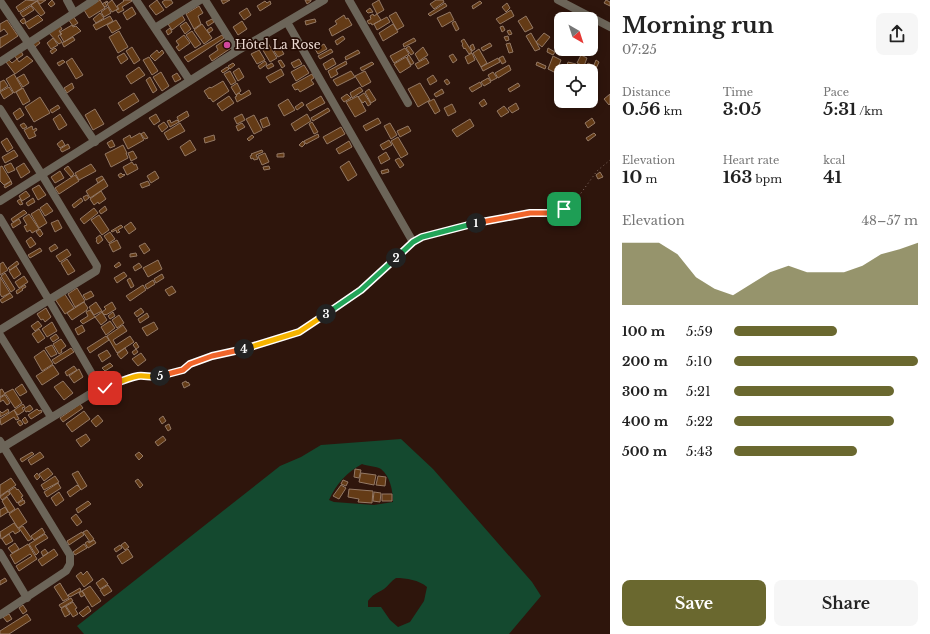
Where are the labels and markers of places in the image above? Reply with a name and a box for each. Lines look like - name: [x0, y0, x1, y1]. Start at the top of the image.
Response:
- place label: Hôtel La Rose: [235, 37, 321, 52]
- marker: Hôtel La Rose: [222, 40, 232, 50]
- pin: [547, 192, 581, 226]
- pin: 1: [466, 213, 486, 233]
- pin: 2: [386, 248, 406, 268]
- pin: 3: [316, 304, 336, 324]
- pin: 4: [234, 339, 254, 359]
- pin: 5: [150, 366, 170, 386]
- pin: [88, 371, 122, 405]

